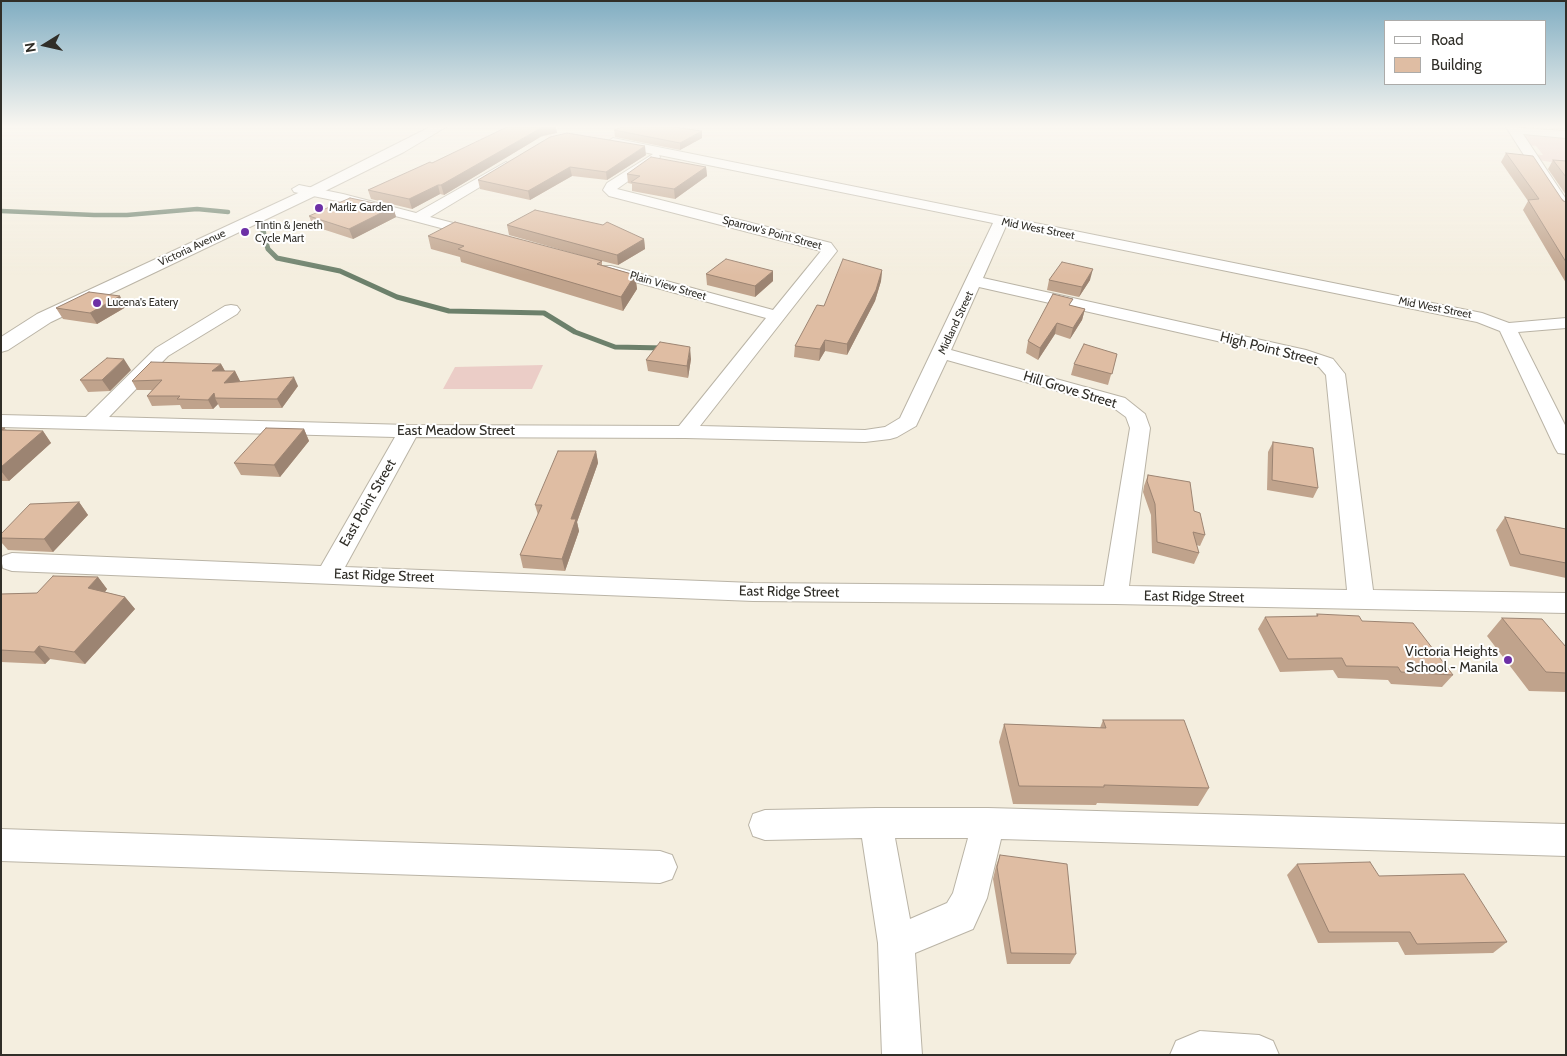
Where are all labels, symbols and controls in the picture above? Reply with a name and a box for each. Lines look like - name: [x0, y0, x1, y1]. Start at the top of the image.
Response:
- north arrow: [20, 20, 70, 70]
- legend: [1384, 20, 1547, 85]
- text: Road: [1431, 31, 1464, 49]
- text: N: [21, 41, 40, 54]
- text: Building: [1431, 56, 1482, 74]
- place label: Marliz Garden: [329, 201, 393, 215]
- marker: Marliz Garden: [313, 202, 325, 214]
- street label: Sparrow's Point Street: [721, 213, 823, 253]
- street label: Mid West Street: [1000, 215, 1076, 243]
- place label: Tintin & Jeneth Cycle Mart: [255, 219, 323, 245]
- marker: Tintin & Jeneth Cycle Mart: [239, 226, 251, 238]
- street label: Victoria Avenue: [156, 227, 228, 269]
- street label: Plain View Street: [628, 269, 708, 303]
- street label: Midland Street: [936, 289, 976, 357]
- street label: Mid West Street: [1397, 294, 1473, 322]
- place label: Lucena's Eatery: [107, 296, 178, 310]
- marker: Lucena's Eatery: [91, 297, 103, 309]
- street label: High Point Street: [1218, 329, 1320, 369]
- street label: Hill Grove Street: [1021, 368, 1119, 412]
- street label: East Meadow Street: [397, 423, 515, 439]
- street label: East Point Street: [336, 456, 400, 550]
- street label: East Ridge Street: [333, 566, 435, 586]
- street label: East Ridge Street: [739, 583, 839, 601]
- street label: East Ridge Street: [1144, 588, 1244, 606]
- place label: Victoria Heights School - Manila: [1405, 644, 1498, 676]
- marker: Victoria Heights School - Manila: [1502, 654, 1514, 666]

